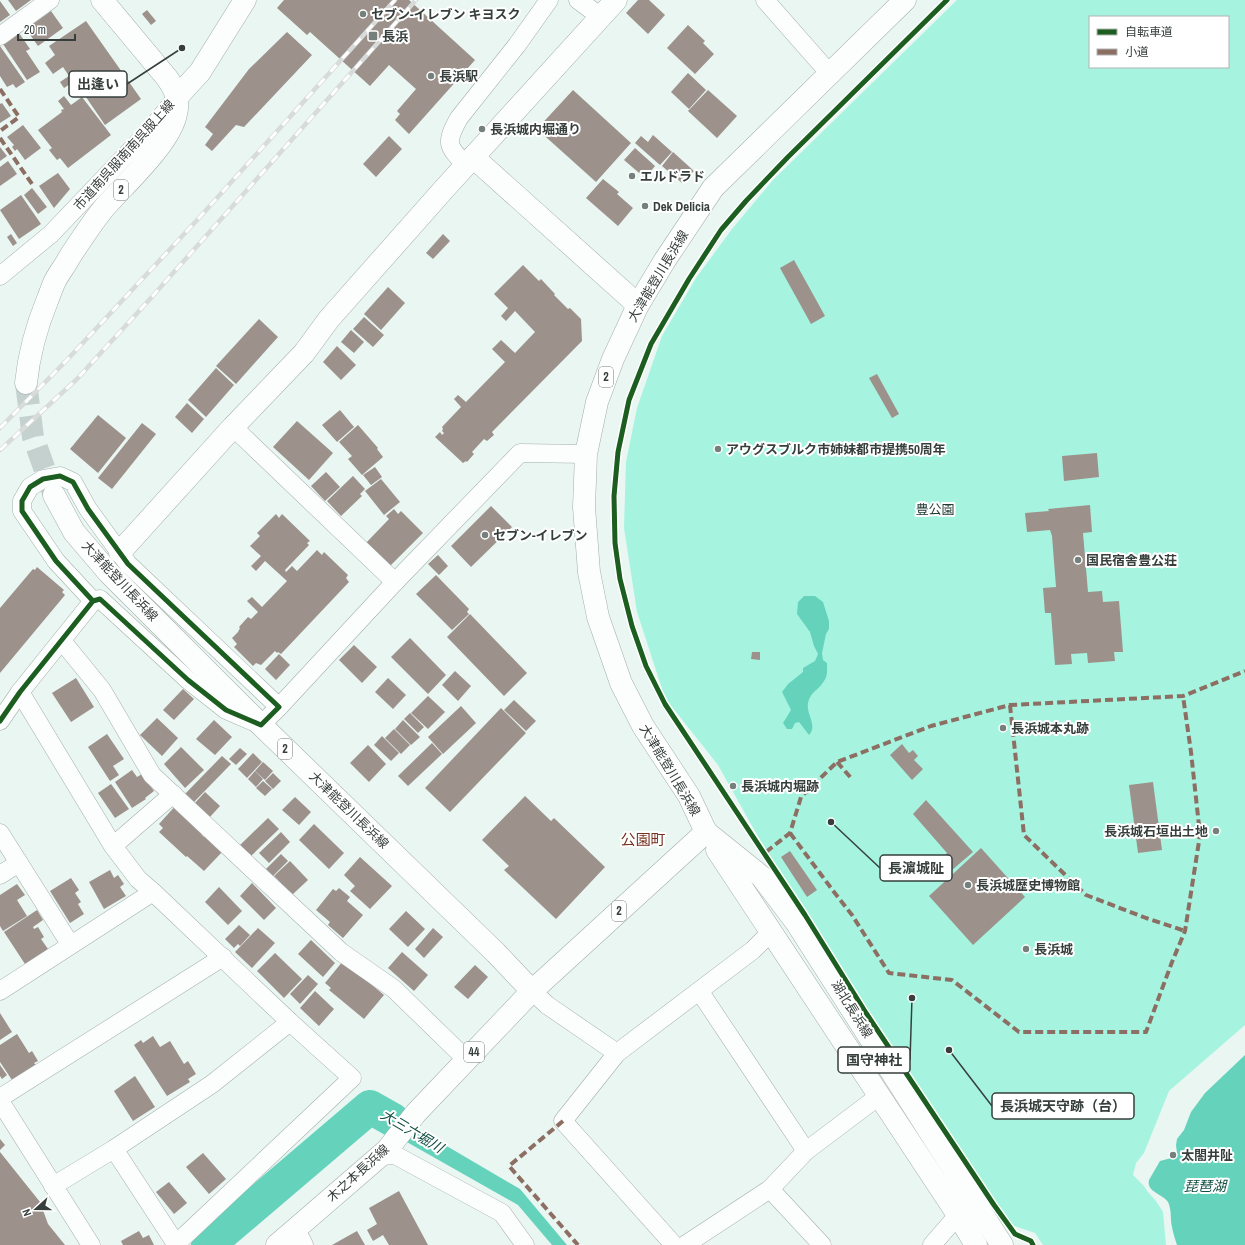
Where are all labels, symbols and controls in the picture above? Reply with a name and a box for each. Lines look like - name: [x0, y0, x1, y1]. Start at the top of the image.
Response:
- place label: セブン-イレブン キヨスク: [371, 6, 521, 23]
- marker: セブン-イレブン キヨスク: [358, 9, 368, 19]
- scale bar: [18, 16, 75, 42]
- legend: [1089, 16, 1229, 68]
- text: 20 m: [24, 22, 46, 38]
- text: 自転車道: [1125, 24, 1173, 40]
- place label: 長浜: [382, 28, 408, 45]
- marker: 長浜: [367, 30, 379, 42]
- text: 小道: [1125, 44, 1149, 60]
- place label: 長浜駅: [439, 68, 478, 85]
- callout: 出逢い: [69, 71, 127, 97]
- marker: 長浜駅: [426, 71, 436, 81]
- text: 出逢い: [77, 75, 119, 93]
- street label: 市道南呉服南南呉服上線: [70, 96, 178, 214]
- place label: 長浜城内堀通り: [490, 121, 581, 138]
- marker: 長浜城内堀通り: [477, 124, 487, 134]
- place label: エルドラド: [640, 168, 705, 185]
- marker: エルドラド: [627, 171, 637, 181]
- road number: 2: [114, 180, 128, 200]
- place label: Dek Delicia: [653, 198, 710, 215]
- marker: Dek Delicia: [640, 201, 650, 211]
- street label: 大津能登川長浜線: [624, 227, 692, 325]
- road number: 2: [599, 367, 613, 387]
- place label: アウグスブルク市姉妹都市提携50周年: [726, 441, 946, 458]
- marker: アウグスブルク市姉妹都市提携50周年: [713, 444, 723, 454]
- park label: 豊公園: [915, 501, 955, 518]
- place label: セブン-イレブン: [493, 527, 588, 544]
- marker: セブン-イレブン: [480, 530, 490, 540]
- street label: 大津能登川長浜線: [78, 537, 162, 625]
- place label: 国民宿舎豊公荘: [1086, 552, 1177, 569]
- marker: 国民宿舎豊公荘: [1073, 555, 1083, 565]
- place label: 長浜城本丸跡: [1011, 720, 1089, 737]
- street label: 大津能登川長浜線: [636, 721, 704, 819]
- marker: 長浜城本丸跡: [998, 723, 1008, 733]
- road number: 2: [278, 739, 292, 759]
- street label: 大津能登川長浜線: [306, 768, 392, 852]
- place label: 長浜城内堀跡: [741, 778, 819, 795]
- marker: 長浜城内堀跡: [728, 781, 738, 791]
- place label: 長浜城石垣出土地: [1104, 823, 1208, 840]
- marker: 長浜城石垣出土地: [1211, 826, 1221, 836]
- district label: 公園町: [620, 829, 666, 850]
- callout: 長濵城阯: [880, 855, 952, 881]
- text: 長濵城阯: [888, 859, 944, 877]
- place label: 長浜城歴史博物館: [976, 877, 1080, 894]
- marker: 長浜城歴史博物館: [963, 880, 973, 890]
- road number: 2: [612, 901, 626, 921]
- place label: 長浜城: [1034, 941, 1073, 958]
- marker: 長浜城: [1021, 944, 1031, 954]
- street label: 湖北長浜線: [828, 977, 876, 1041]
- road number: 44: [464, 1042, 484, 1062]
- callout: 国守神社: [838, 1047, 910, 1073]
- text: 国守神社: [846, 1051, 902, 1069]
- callout: 長浜城天守跡（台）: [992, 1093, 1134, 1119]
- text: 長浜城天守跡（台）: [1000, 1097, 1126, 1115]
- water label: 大三六堀川: [377, 1105, 448, 1158]
- street label: 木之本長浜線: [323, 1141, 393, 1205]
- place label: 太閤井阯: [1181, 1147, 1233, 1164]
- marker: 太閤井阯: [1168, 1150, 1178, 1160]
- water label: 琵琶湖: [1184, 1177, 1228, 1195]
- north arrow: [16, 1189, 56, 1229]
- text: N: [19, 1207, 34, 1218]

